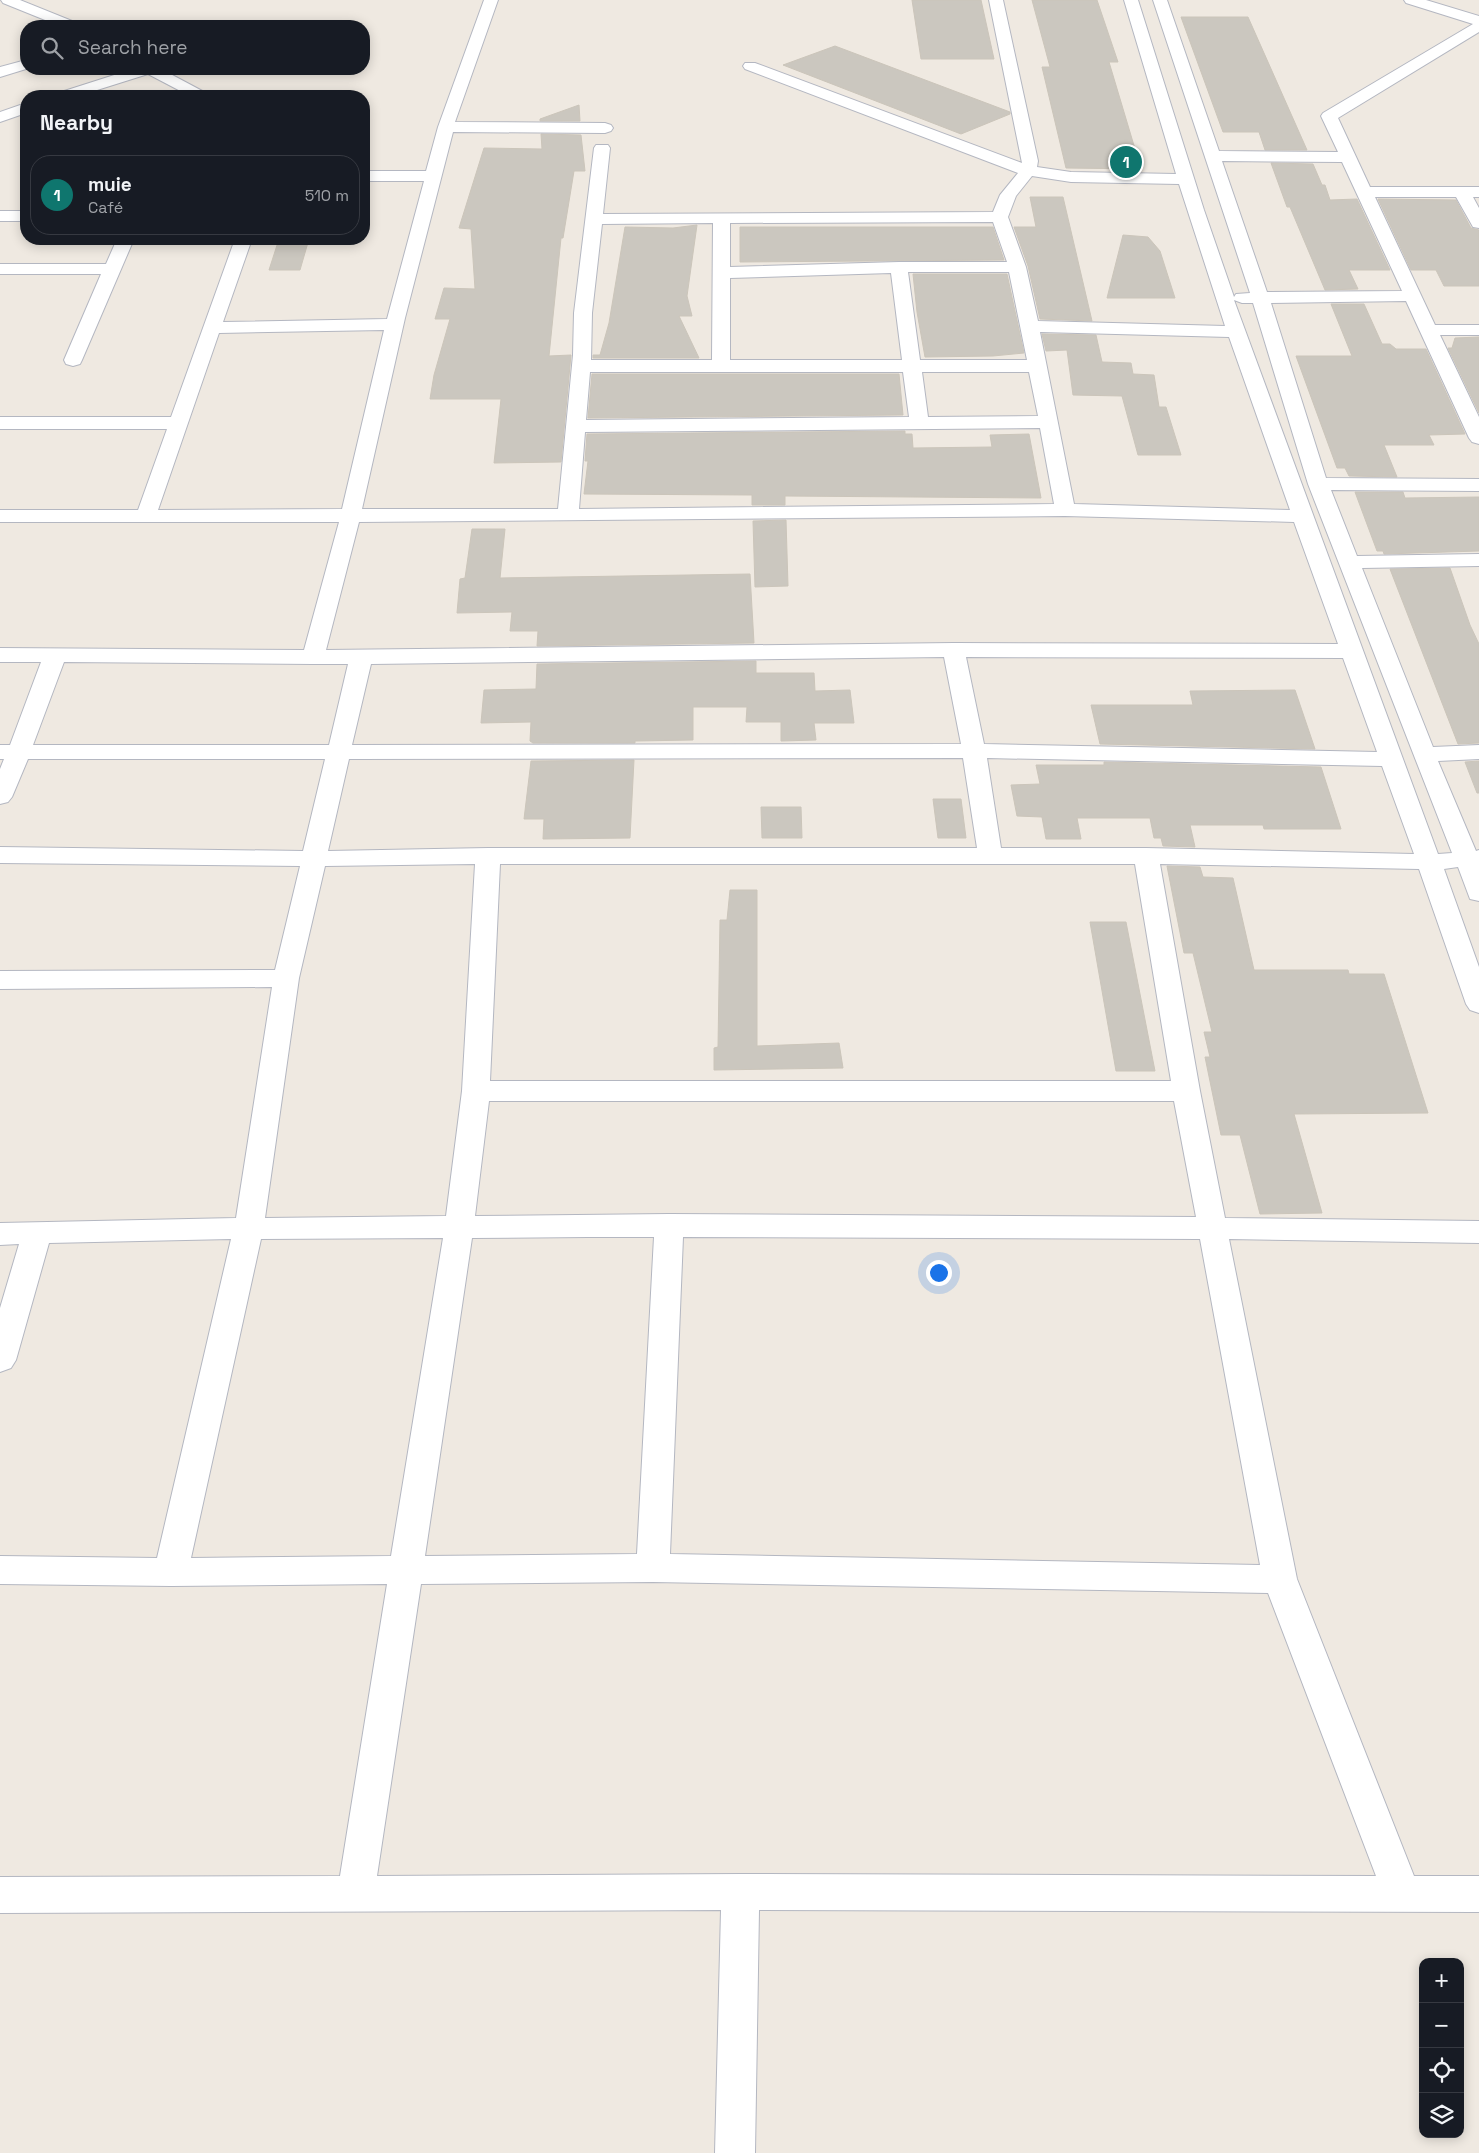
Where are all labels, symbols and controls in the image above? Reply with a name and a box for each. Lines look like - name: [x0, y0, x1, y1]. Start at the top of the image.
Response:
- search box: [20, 20, 370, 75]
- icon: search: [38, 34, 66, 62]
- text: Search here: [78, 35, 188, 60]
- text: Nearby: [40, 109, 113, 136]
- pin: 1: [1110, 143, 1142, 181]
- text: muie: [88, 172, 132, 197]
- text: 1: [53, 185, 61, 206]
- text: 510 m: [305, 185, 349, 206]
- text: Café: [88, 197, 123, 218]
- your location: [926, 1260, 952, 1286]
- map controls: [1419, 1958, 1464, 2138]
- button: +: [1419, 1958, 1464, 2003]
- button: −: [1419, 2003, 1464, 2048]
- button: locate: [1419, 2048, 1464, 2093]
- button: layers: [1419, 2093, 1464, 2138]

